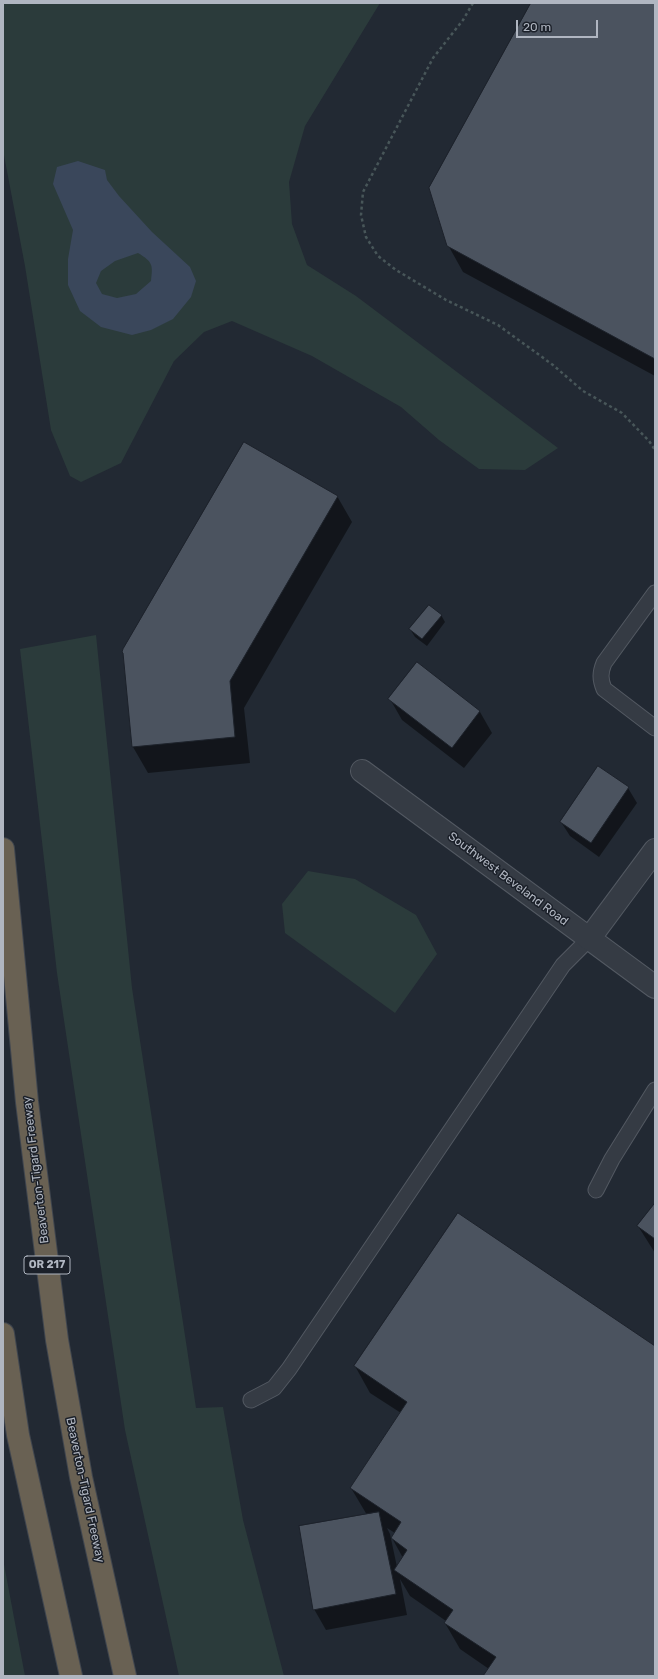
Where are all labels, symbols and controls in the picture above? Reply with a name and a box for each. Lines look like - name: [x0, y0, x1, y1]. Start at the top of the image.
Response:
- scale bar: [518, 12, 600, 38]
- text: 20 m: [523, 20, 551, 34]
- street label: Southwest Beveland Road: [445, 829, 571, 929]
- street label: Beaverton-Tigard Freeway: [20, 1096, 52, 1244]
- road number: OR 217: [24, 1256, 70, 1274]
- street label: Beaverton-Tigard Freeway: [63, 1416, 107, 1564]

